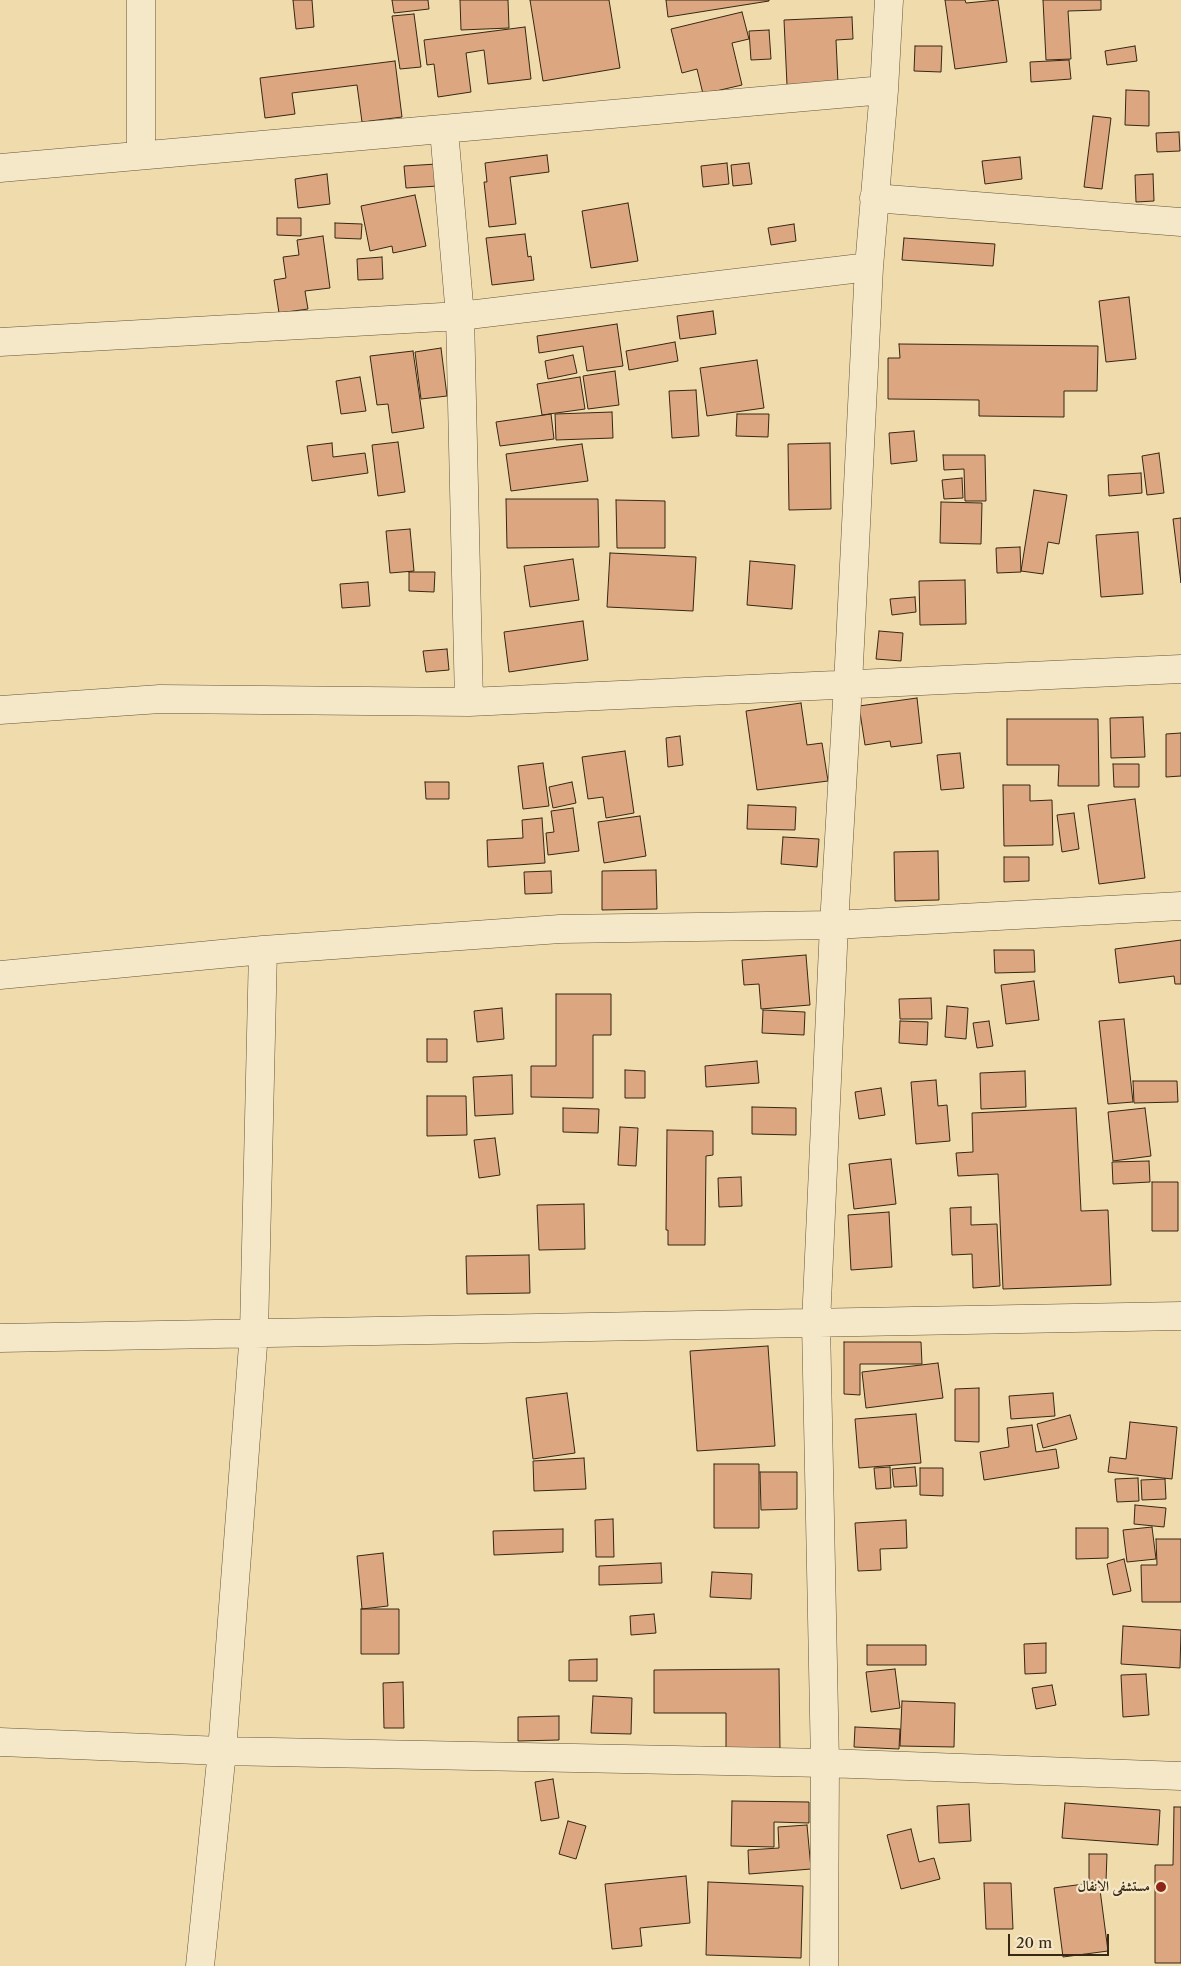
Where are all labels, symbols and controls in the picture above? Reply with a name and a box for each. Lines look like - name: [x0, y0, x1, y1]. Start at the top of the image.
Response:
- place label: مستشفى الانفال: [1077, 1879, 1150, 1895]
- marker: مستشفى الانفال: [1154, 1880, 1168, 1894]
- scale bar: [1011, 1924, 1112, 1956]
- text: 20 m: [1016, 1933, 1052, 1952]

